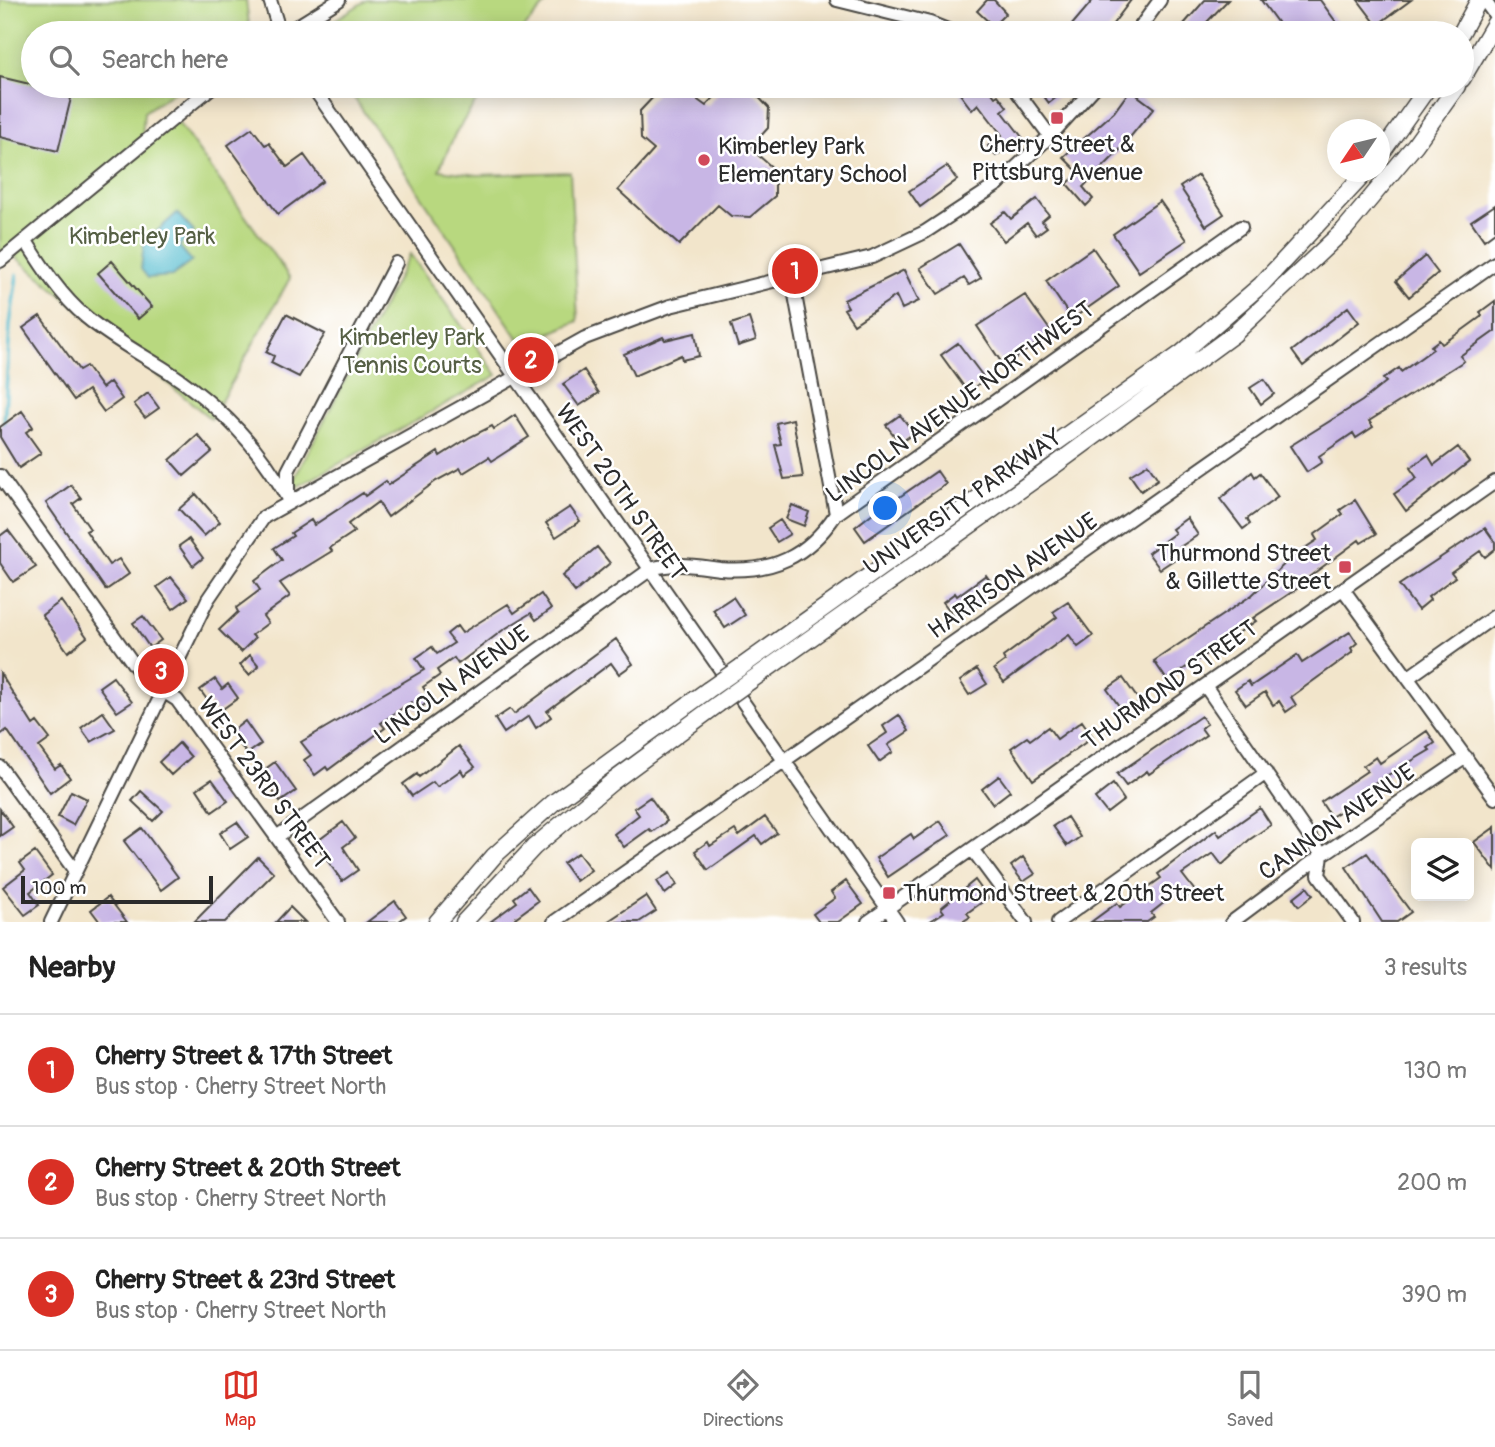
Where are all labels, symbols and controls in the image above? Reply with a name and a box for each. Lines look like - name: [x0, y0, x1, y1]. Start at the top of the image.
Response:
- search box: [21, 21, 1474, 98]
- icon: search: [45, 41, 83, 79]
- text: Search here: [101, 44, 228, 76]
- marker: Cherry Street & Pittsburg Avenue: [1049, 110, 1065, 126]
- north arrow: [1327, 119, 1390, 182]
- place label: Cherry Street & Pittsburg Avenue: [971, 130, 1143, 187]
- place label: Kimberley Park Elementary School: [718, 132, 908, 189]
- marker: Kimberley Park Elementary School: [696, 152, 712, 168]
- park label: Kimberley Park: [69, 222, 215, 251]
- pin: 1: [772, 245, 818, 297]
- street label: LINCOLN AVENUE NORTHWEST: [820, 295, 1100, 509]
- park label: Kimberley Park Tennis Courts: [339, 323, 485, 380]
- pin: 2: [508, 334, 554, 386]
- street label: WEST 20TH STREET: [549, 398, 693, 586]
- street label: UNIVERSITY PARKWAY: [858, 422, 1068, 582]
- your location: [868, 491, 902, 525]
- street label: HARRISON AVENUE: [923, 507, 1103, 645]
- place label: Thurmond Street & Gillette Street: [1156, 539, 1331, 596]
- marker: Thurmond Street & Gillette Street: [1337, 559, 1353, 575]
- street label: THURMOND STREET: [1077, 614, 1263, 756]
- street label: LINCOLN AVENUE: [369, 619, 535, 751]
- pin: 3: [138, 645, 184, 697]
- street label: WEST 23RD STREET: [192, 691, 336, 875]
- street label: CANNON AVENUE: [1253, 757, 1421, 887]
- map controls: [1411, 838, 1474, 901]
- button: layers: [1411, 838, 1474, 901]
- scale bar: [21, 873, 214, 905]
- text: 100 m: [32, 876, 86, 900]
- place label: Thurmond Street & 20th Street: [903, 879, 1225, 908]
- marker: Thurmond Street & 20th Street: [881, 885, 897, 901]
- text: Nearby: [28, 949, 115, 986]
- text: 3 results: [1384, 953, 1467, 982]
- text: Cherry Street & 17th Street: [95, 1040, 392, 1072]
- text: 1: [47, 1056, 56, 1085]
- text: 130 m: [1404, 1056, 1467, 1085]
- text: Bus stop · Cherry Street North: [95, 1072, 386, 1101]
- text: Cherry Street & 20th Street: [95, 1152, 401, 1184]
- text: 2: [45, 1168, 57, 1197]
- text: 200 m: [1397, 1168, 1467, 1197]
- text: Bus stop · Cherry Street North: [95, 1184, 386, 1213]
- text: Cherry Street & 23rd Street: [95, 1264, 395, 1296]
- text: 3: [45, 1280, 57, 1309]
- text: 390 m: [1401, 1280, 1467, 1309]
- text: Bus stop · Cherry Street North: [95, 1296, 386, 1325]
- tab: Map: [222, 1366, 260, 1432]
- tab: Directions: [703, 1366, 783, 1432]
- tab: Saved: [1226, 1366, 1273, 1432]

